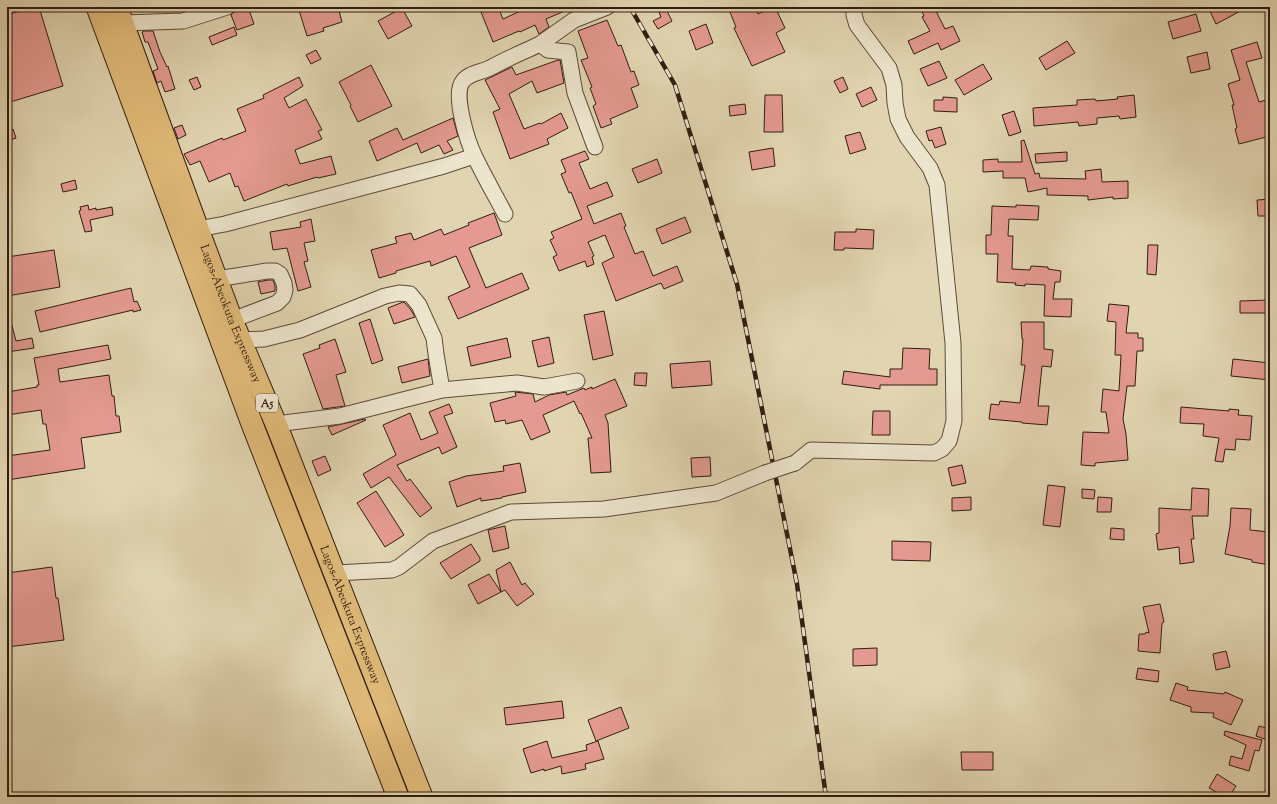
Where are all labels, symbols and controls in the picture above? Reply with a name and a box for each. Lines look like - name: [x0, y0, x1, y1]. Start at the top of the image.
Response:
- street label: Lagos-Abeokuta Expressway: [195, 242, 266, 386]
- road number: A5: [256, 394, 278, 412]
- street label: Lagos-Abeokuta Expressway: [314, 543, 385, 687]

